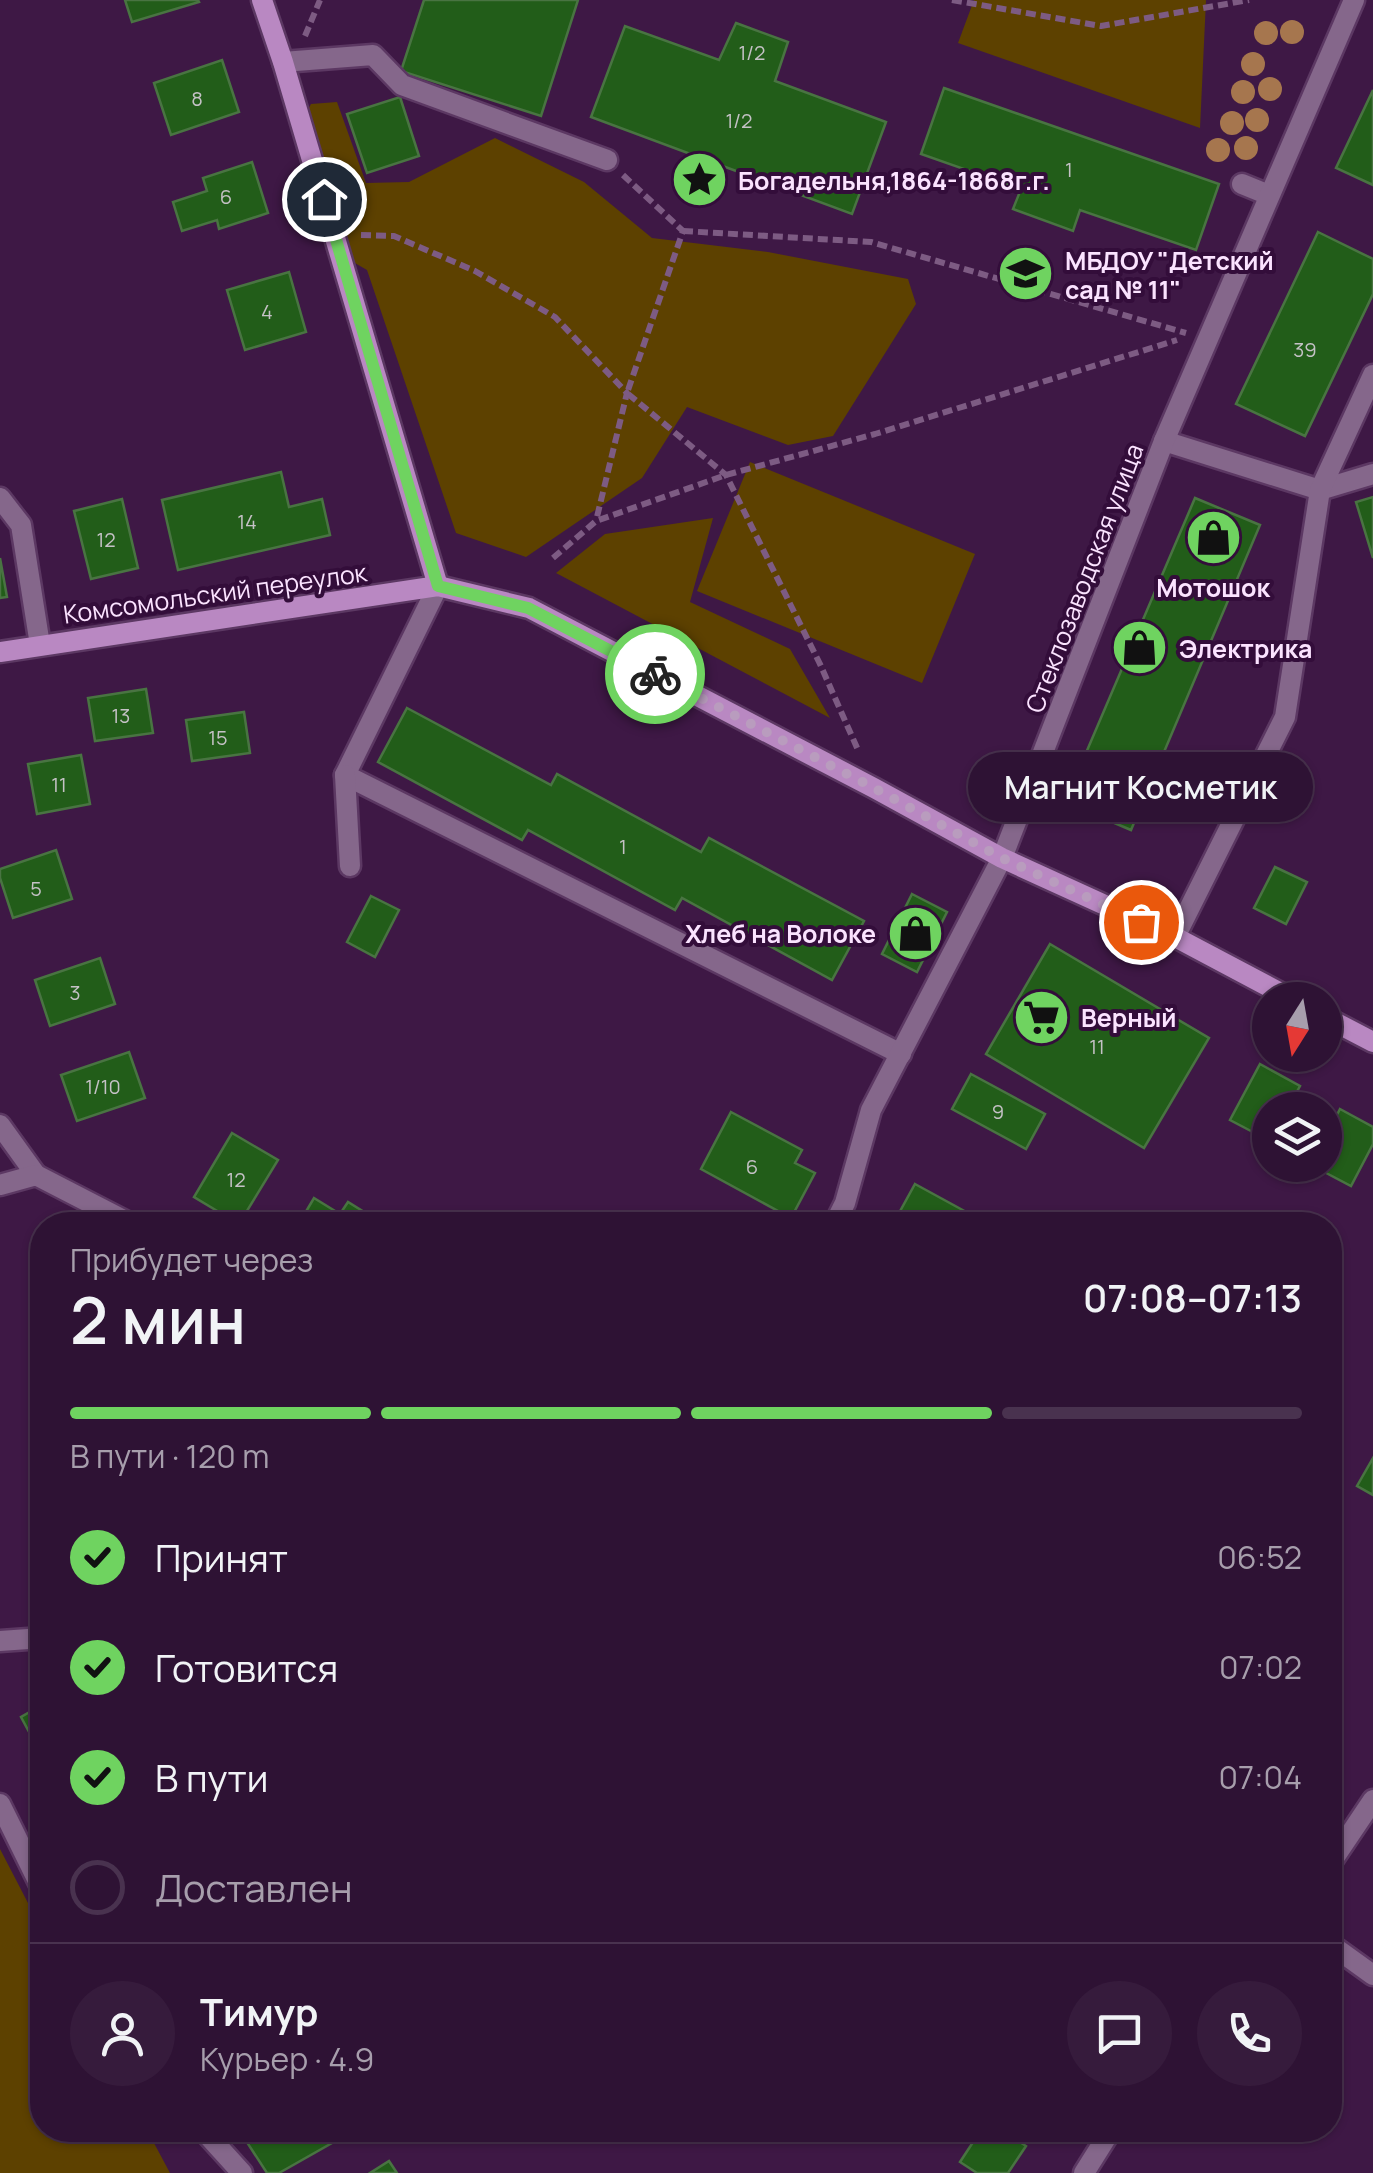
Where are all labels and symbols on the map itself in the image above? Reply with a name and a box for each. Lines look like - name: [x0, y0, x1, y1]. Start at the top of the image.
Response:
- house number: 1/2: [739, 39, 765, 66]
- house number: 8: [191, 85, 203, 112]
- house number: 1/2: [726, 107, 752, 134]
- place icon: Богадельня,1864-1868г.г.: [669, 150, 729, 210]
- house number: 1: [1065, 156, 1073, 183]
- pin: [282, 157, 367, 242]
- place label: Богадельня,1864-1868г.г.: [738, 163, 1050, 198]
- house number: 6: [220, 183, 232, 210]
- place label: МБДОУ "Детский сад № 11": [1065, 243, 1274, 307]
- school or university icon: МБДОУ "Детский сад № 11": [996, 244, 1056, 304]
- house number: 4: [261, 298, 273, 325]
- house number: 39: [1293, 336, 1317, 363]
- street label: Стеклозаводская улица: [1017, 438, 1151, 718]
- house number: 14: [237, 508, 257, 535]
- shop icon: Мотошок: [1183, 508, 1243, 568]
- house number: 12: [96, 526, 116, 553]
- street label: Комсомольский переулок: [61, 554, 370, 632]
- place label: Мотошок: [1156, 570, 1270, 605]
- shop icon: Электрика: [1110, 618, 1170, 678]
- courier: [605, 624, 705, 724]
- place label: Электрика: [1179, 631, 1312, 666]
- house number: 13: [112, 702, 130, 729]
- house number: 15: [208, 724, 228, 751]
- callout: Магнит Косметик: [968, 752, 1314, 822]
- house number: 11: [51, 771, 67, 798]
- house number: 1: [619, 833, 627, 860]
- house number: 5: [30, 875, 42, 902]
- pin: [1099, 880, 1184, 965]
- shop icon: Хлеб на Волоке: [885, 903, 945, 963]
- place label: Хлеб на Волоке: [685, 916, 876, 951]
- house number: 3: [69, 979, 81, 1006]
- north arrow: [1252, 982, 1342, 1072]
- supermarket icon: Верный: [1012, 987, 1072, 1047]
- place label: Верный: [1081, 1000, 1176, 1035]
- house number: 11: [1089, 1033, 1105, 1060]
- house number: 1/10: [85, 1073, 121, 1100]
- house number: 9: [992, 1098, 1004, 1125]
- house number: 6: [746, 1153, 758, 1180]
- house number: 12: [226, 1166, 246, 1193]

